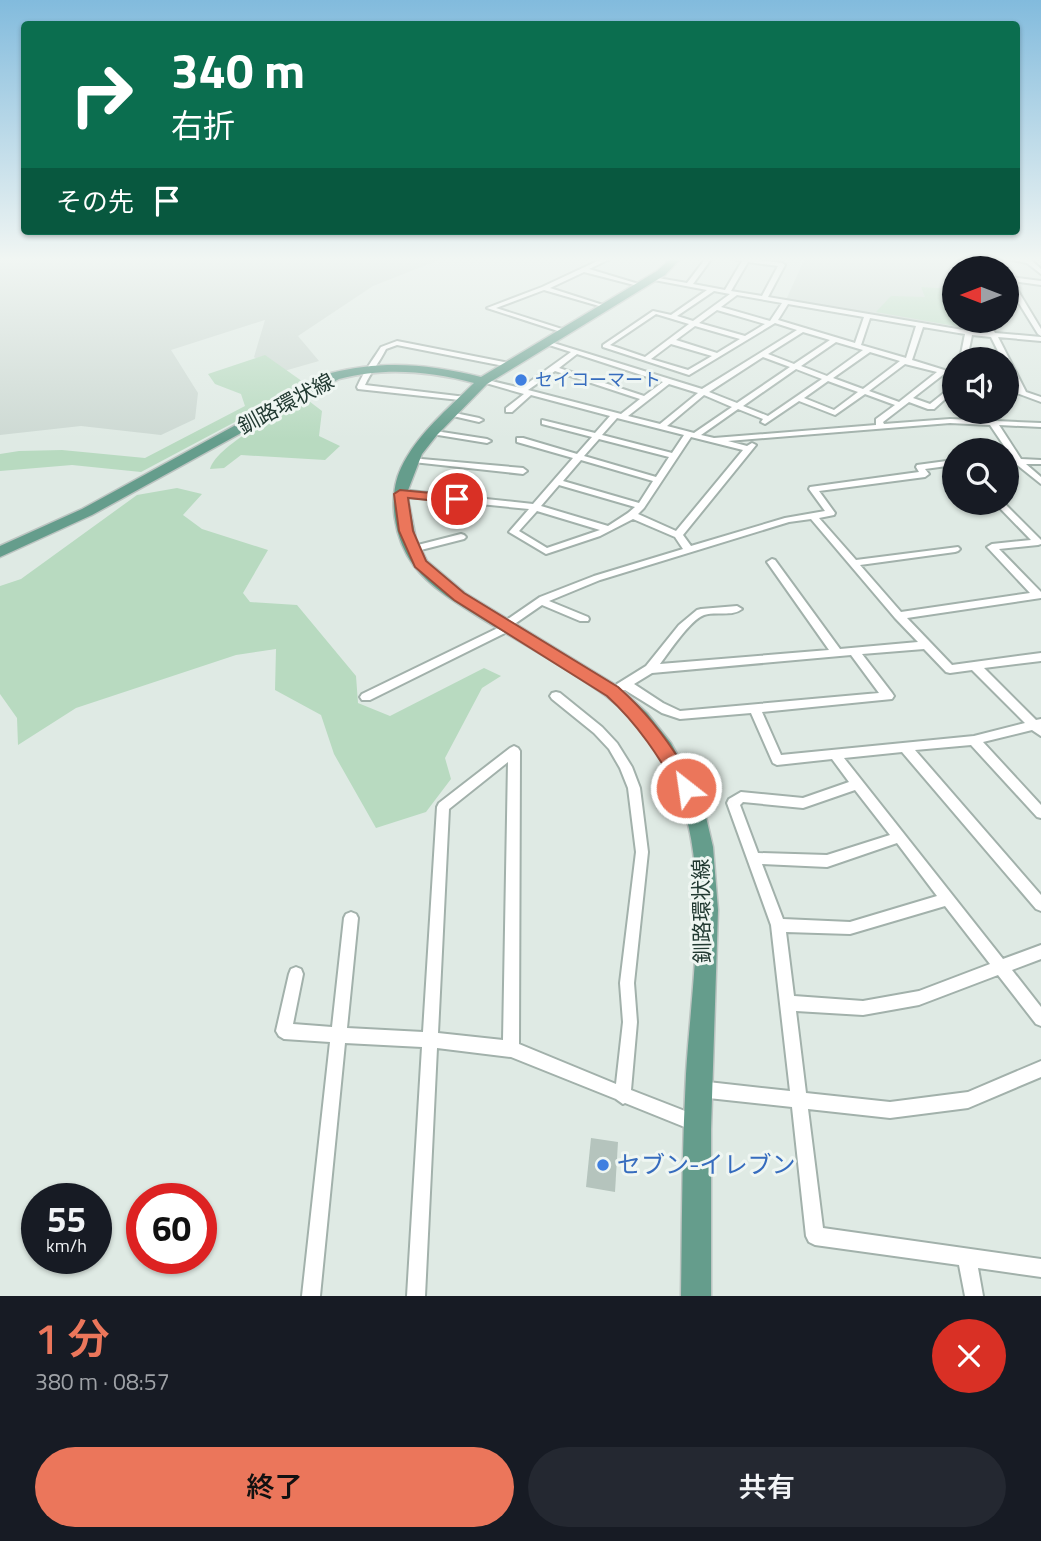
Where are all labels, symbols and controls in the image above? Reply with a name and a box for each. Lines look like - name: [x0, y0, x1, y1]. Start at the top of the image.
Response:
- text: 340 m: [171, 32, 305, 107]
- icon: right: [56, 49, 147, 140]
- text: 右折: [171, 101, 235, 149]
- text: その先: [56, 182, 134, 221]
- icon: arrive: [148, 182, 186, 220]
- north arrow: [942, 256, 1018, 332]
- map controls: [942, 256, 1019, 515]
- button: sound: [942, 347, 1019, 424]
- street label: 釧路環状線: [232, 364, 339, 442]
- place label: セイコーマート: [535, 366, 661, 393]
- marker: セイコーマート: [513, 372, 529, 388]
- button: search: [942, 438, 1019, 515]
- pin: [427, 469, 487, 529]
- icon: arrive: [438, 480, 476, 518]
- position arrow: [649, 751, 723, 825]
- street label: 釧路環状線: [684, 858, 718, 964]
- place label: セブン-イレブン: [617, 1146, 796, 1182]
- marker: セブン-イレブン: [595, 1157, 611, 1173]
- speed limit sign: 60: [126, 1183, 217, 1274]
- text: 55: [47, 1192, 86, 1246]
- text: km/h: [46, 1232, 87, 1259]
- text: 1 分: [35, 1306, 110, 1370]
- button: close: [932, 1319, 1006, 1393]
- text: 380 m · 08:57: [35, 1364, 170, 1399]
- button: 終了: [35, 1447, 514, 1527]
- button: 共有: [528, 1447, 1006, 1527]

